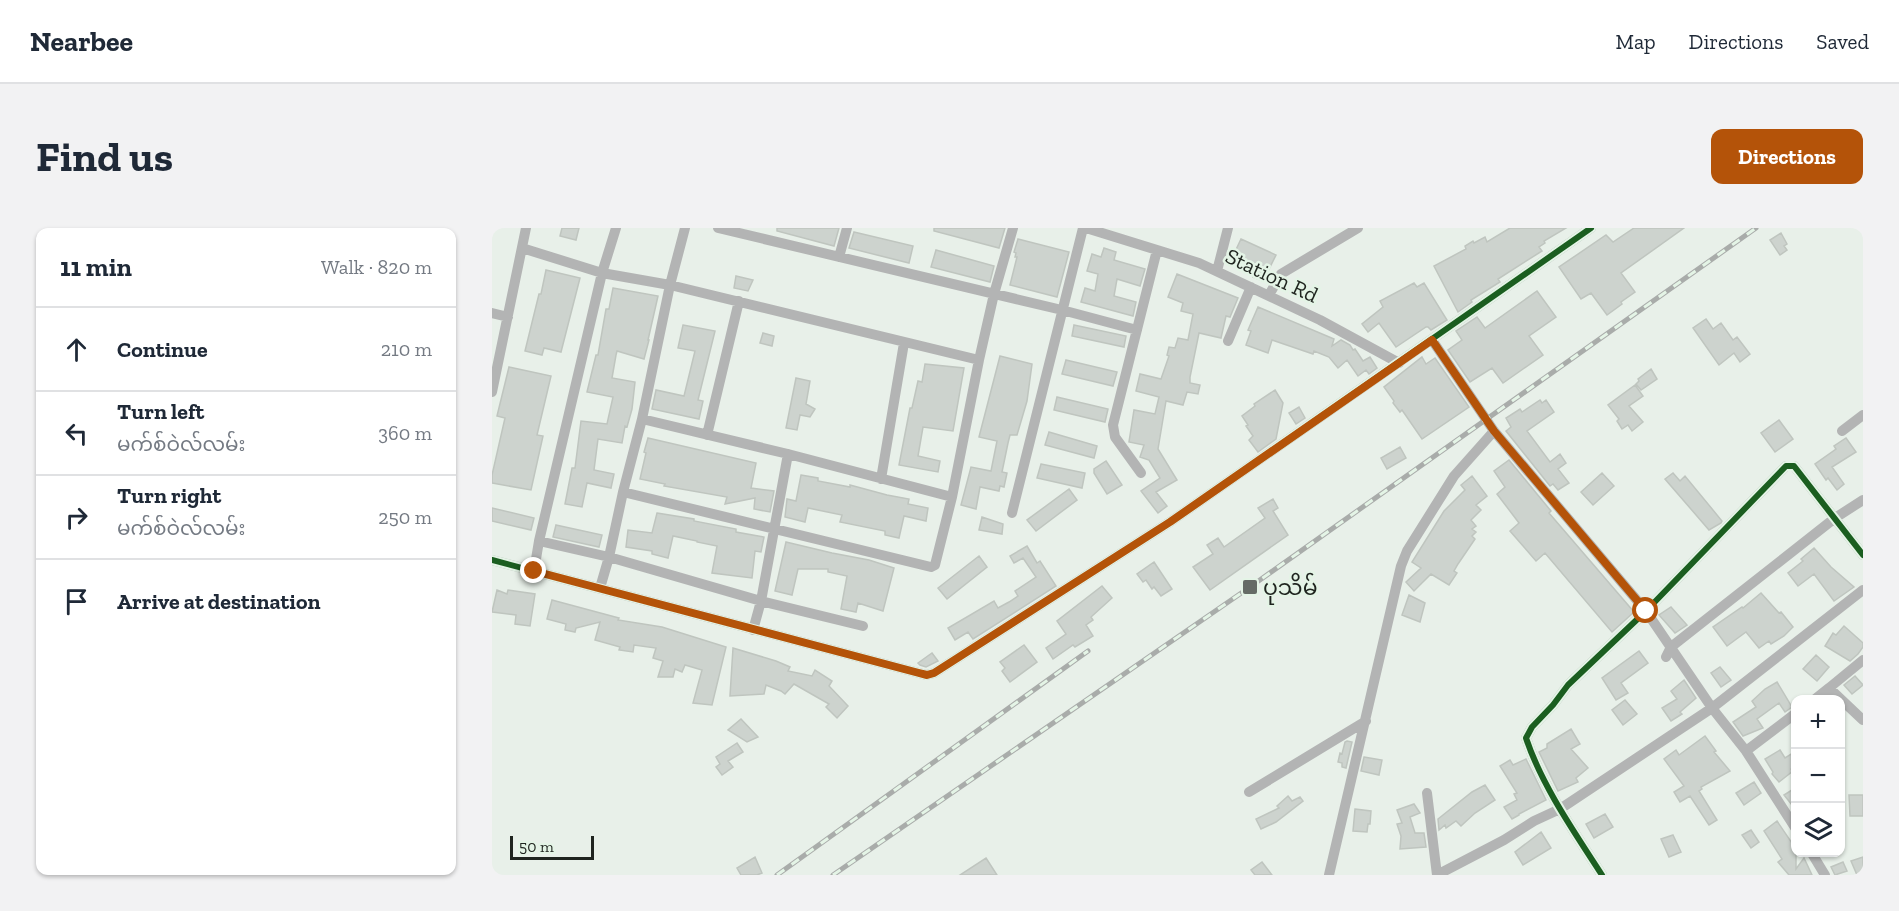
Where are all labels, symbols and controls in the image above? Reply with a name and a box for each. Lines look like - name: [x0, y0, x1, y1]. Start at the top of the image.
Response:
- text: Nearbee: [30, 25, 133, 58]
- text: Map: [1616, 29, 1656, 54]
- text: Directions: [1689, 29, 1783, 54]
- text: Saved: [1816, 29, 1869, 54]
- button: Directions: [1711, 129, 1863, 184]
- text: Find us: [36, 131, 173, 182]
- street label: Station Rd: [1221, 242, 1322, 309]
- text: 11 min: [60, 251, 132, 283]
- text: Walk · 820 m: [321, 255, 432, 279]
- icon: ahead: [60, 333, 93, 366]
- text: Continue: [117, 336, 208, 363]
- text: 210 m: [381, 337, 432, 361]
- text: Turn left: [117, 398, 204, 425]
- icon: left: [60, 417, 93, 450]
- text: 360 m: [378, 421, 432, 445]
- text: မက်စ်ဝဲလ်လမ်း: [117, 432, 245, 456]
- text: Turn right: [117, 482, 221, 509]
- icon: right: [60, 501, 93, 534]
- text: 250 m: [378, 505, 432, 529]
- text: မက်စ်ဝဲလ်လမ်း: [117, 516, 245, 540]
- route end: [520, 557, 546, 583]
- place label: ပုသိမ်: [1263, 572, 1318, 605]
- marker: ပုသိမ်: [1241, 578, 1259, 596]
- icon: arrive: [60, 585, 93, 618]
- text: Arrive at destination: [117, 588, 320, 615]
- route start: [1632, 597, 1658, 623]
- map controls: [1791, 695, 1845, 857]
- button: +: [1791, 695, 1845, 749]
- button: −: [1791, 749, 1845, 803]
- button: layers: [1791, 803, 1845, 857]
- scale bar: [510, 833, 594, 860]
- text: 50 m: [519, 837, 554, 856]

